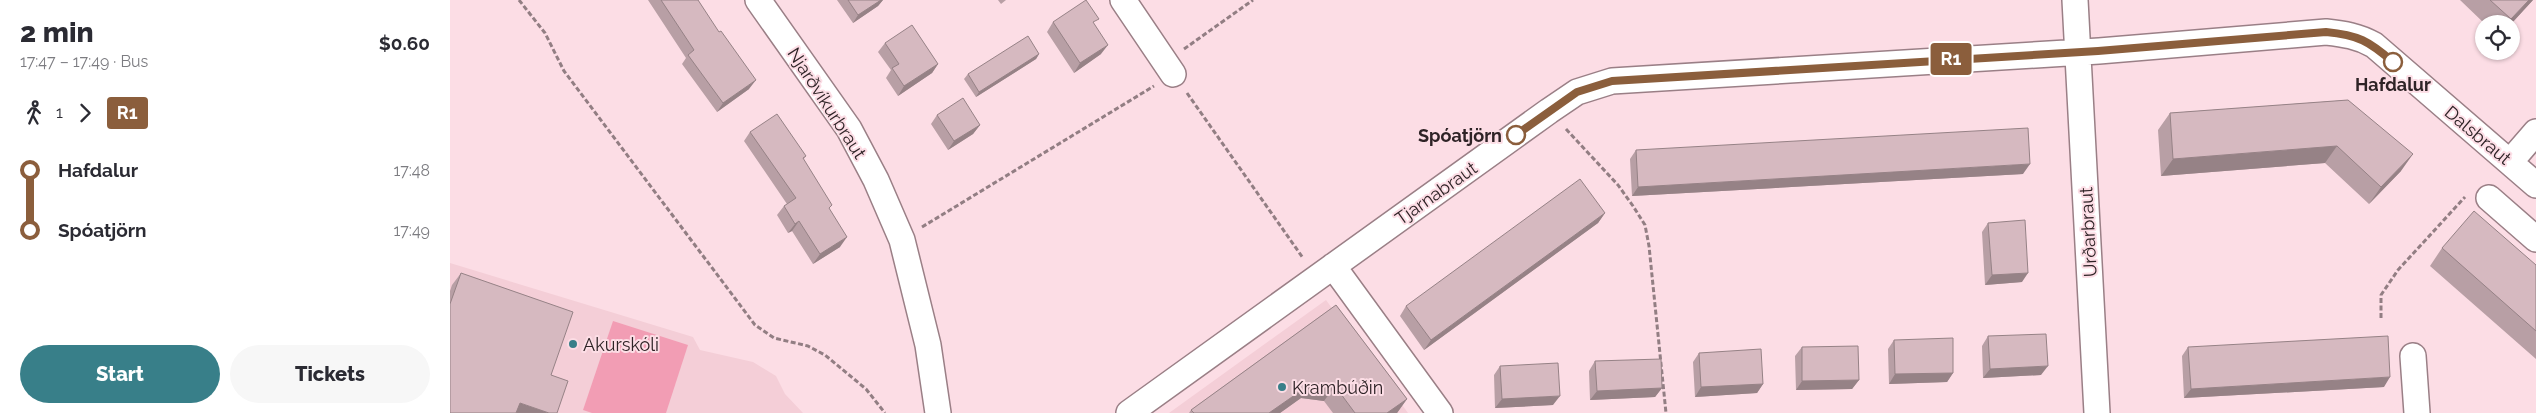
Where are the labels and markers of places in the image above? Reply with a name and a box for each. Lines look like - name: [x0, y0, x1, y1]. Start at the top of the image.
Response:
- marker: Hafdalur: [2383, 52, 2403, 72]
- place label: Hafdalur: [2355, 74, 2431, 95]
- place label: Spóatjörn: [1418, 125, 1502, 146]
- marker: Spóatjörn: [1506, 125, 1526, 145]
- place label: Akurskóli: [583, 334, 659, 355]
- marker: Akurskóli: [567, 338, 579, 350]
- place label: Krambúðin: [1292, 377, 1383, 398]
- marker: Krambúðin: [1276, 381, 1288, 393]

